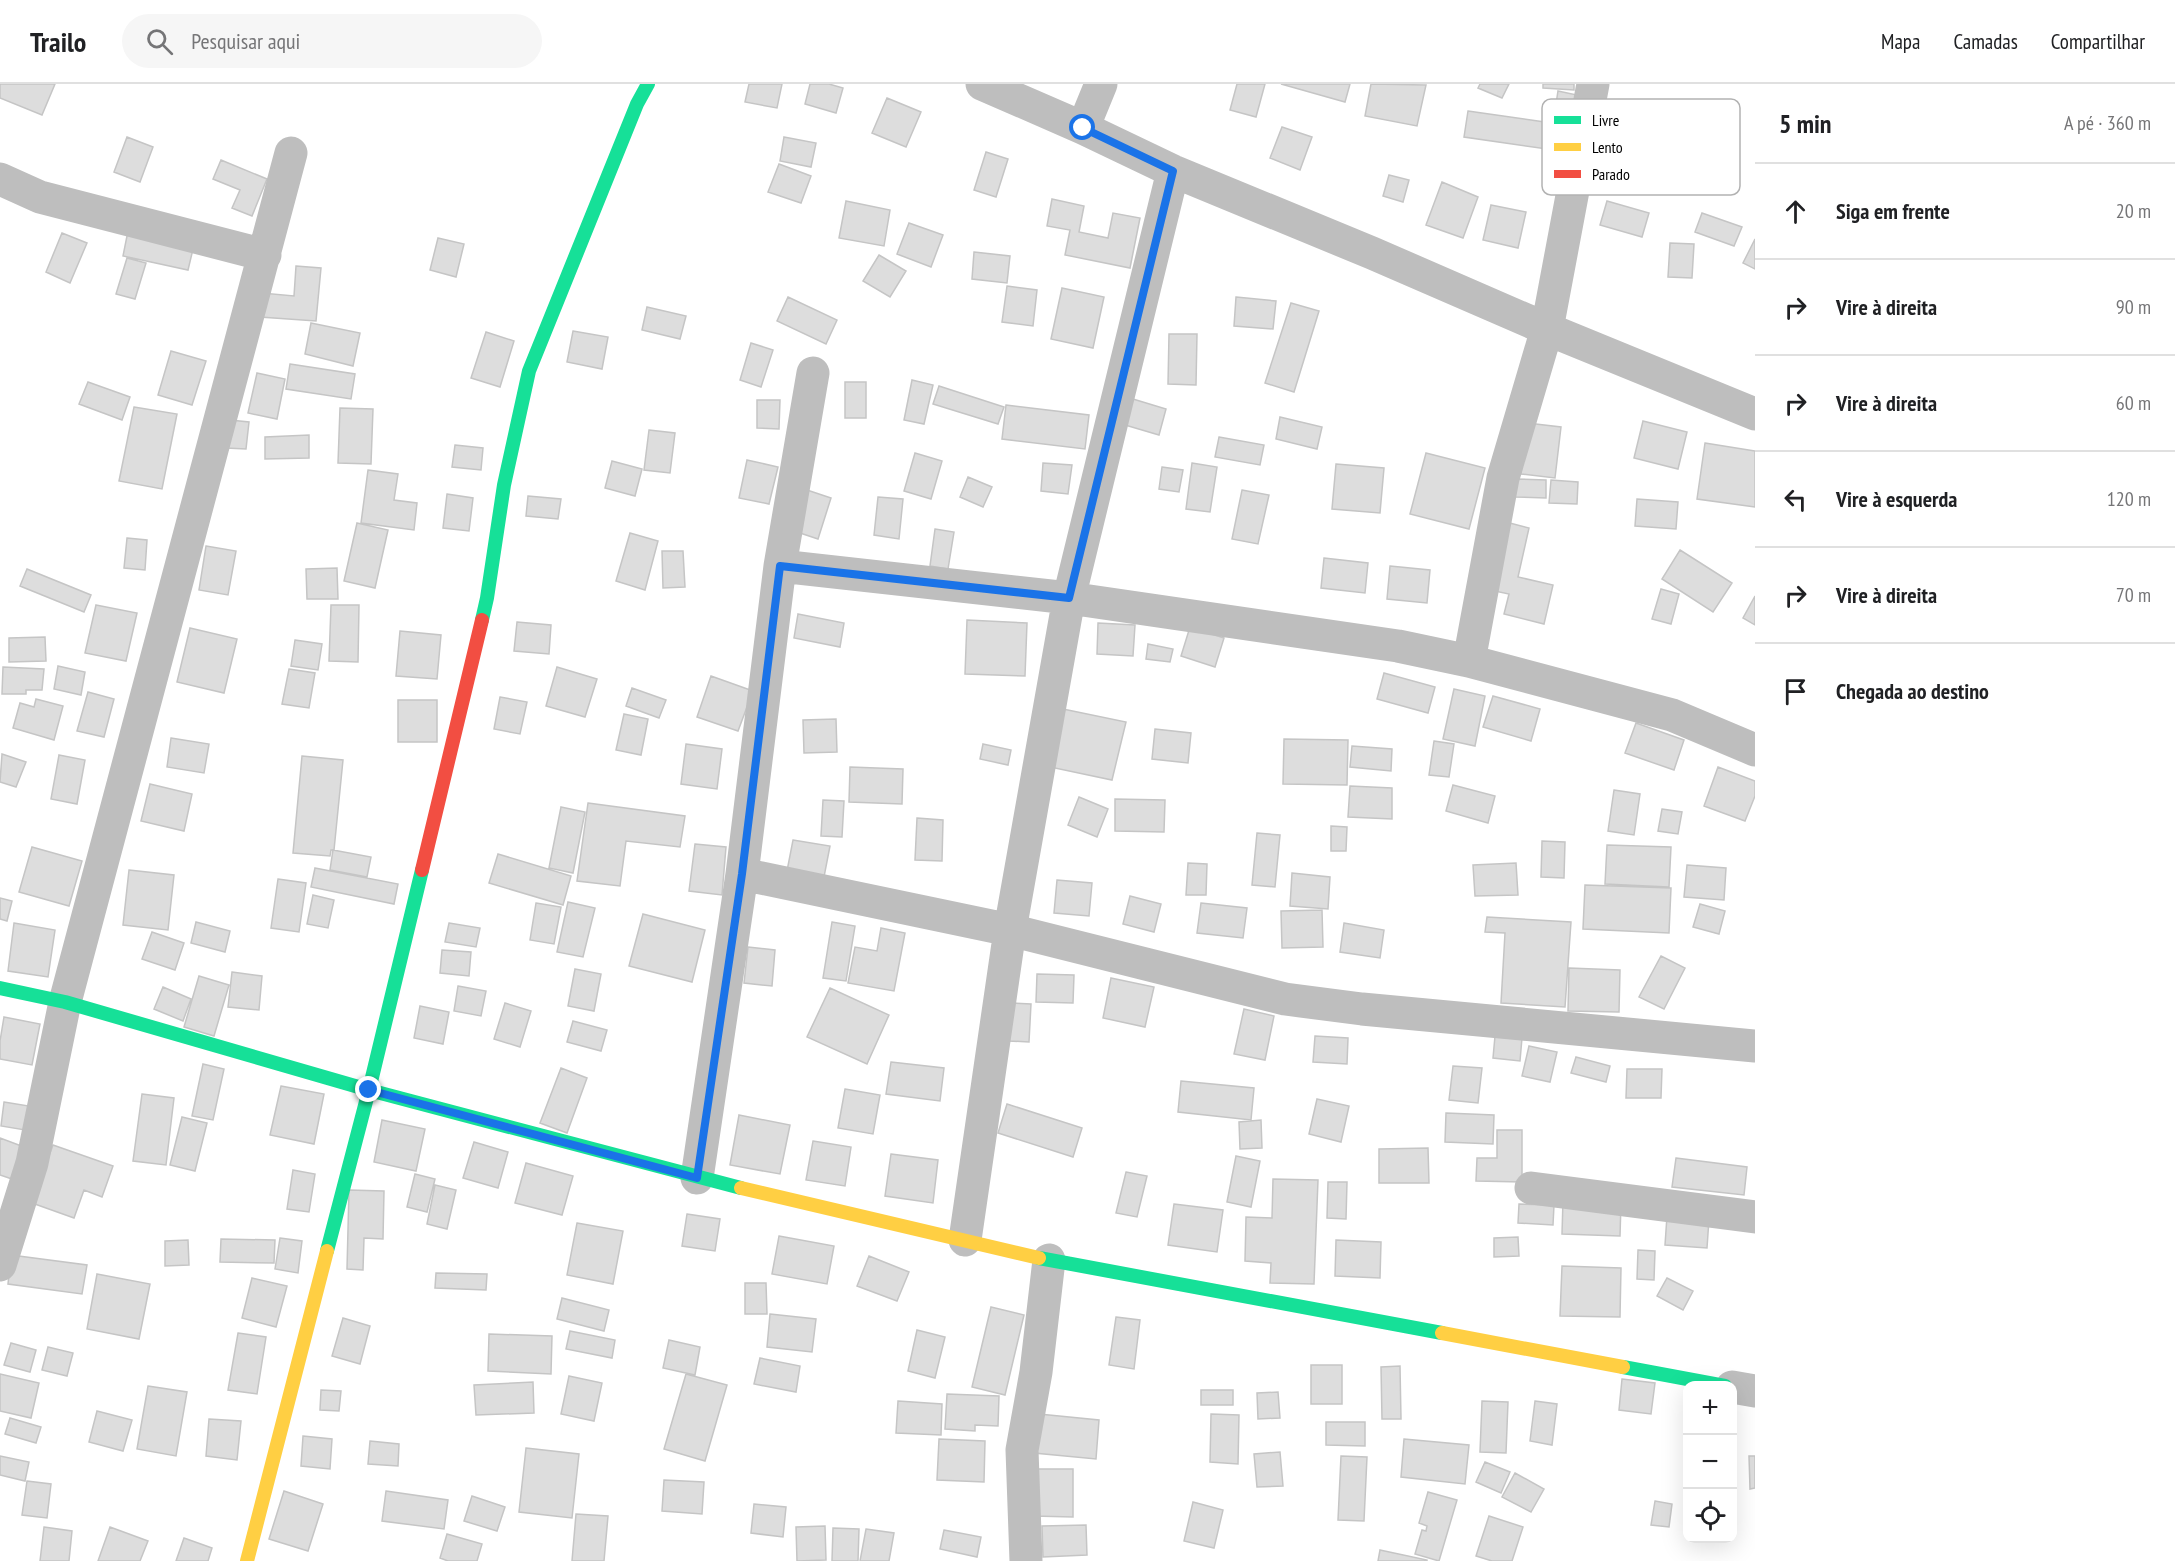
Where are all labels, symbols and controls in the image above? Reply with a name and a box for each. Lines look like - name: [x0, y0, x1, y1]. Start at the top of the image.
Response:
- search box: [122, 14, 542, 68]
- text: Trailo: [30, 23, 86, 60]
- icon: search: [143, 25, 176, 58]
- text: Pesquisar aqui: [191, 27, 300, 55]
- text: Mapa: [1881, 28, 1920, 55]
- text: Camadas: [1953, 28, 2018, 55]
- text: Compartilhar: [2051, 28, 2145, 55]
- legend: [1542, 99, 1740, 195]
- text: 5 min: [1779, 107, 1832, 140]
- text: Livre: [1592, 110, 1619, 130]
- text: A pé · 360 m: [2064, 110, 2151, 136]
- route start: [1069, 114, 1095, 140]
- text: Lento: [1592, 137, 1623, 157]
- text: Parado: [1592, 164, 1630, 184]
- icon: ahead: [1779, 195, 1812, 228]
- text: Siga em frente: [1836, 197, 1950, 225]
- text: 20 m: [2116, 198, 2151, 224]
- icon: right: [1779, 291, 1812, 324]
- text: Vire à direita: [1836, 293, 1937, 321]
- text: 90 m: [2116, 294, 2151, 320]
- icon: right: [1779, 387, 1812, 420]
- text: Vire à direita: [1836, 389, 1937, 417]
- text: 60 m: [2116, 390, 2151, 416]
- icon: left: [1779, 483, 1812, 516]
- text: Vire à esquerda: [1836, 485, 1957, 513]
- text: 120 m: [2107, 486, 2151, 512]
- icon: right: [1779, 579, 1812, 612]
- text: Vire à direita: [1836, 581, 1937, 609]
- text: 70 m: [2116, 582, 2151, 608]
- icon: arrive: [1779, 675, 1812, 708]
- text: Chegada ao destino: [1836, 677, 1989, 705]
- route end: [355, 1076, 381, 1102]
- map controls: [1683, 1381, 1737, 1543]
- button: +: [1683, 1381, 1737, 1435]
- button: −: [1683, 1435, 1737, 1489]
- button: locate: [1683, 1489, 1737, 1543]

